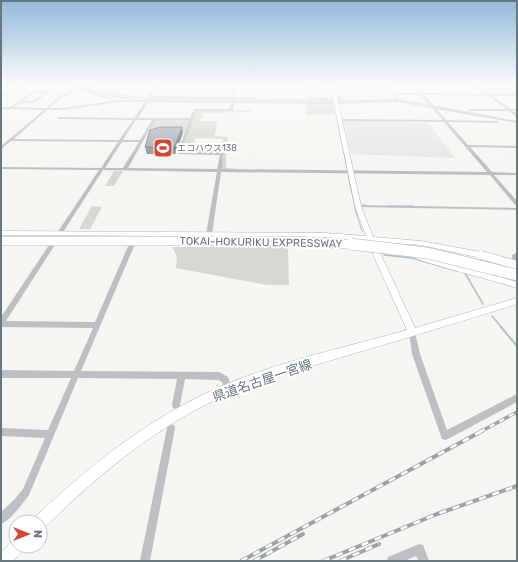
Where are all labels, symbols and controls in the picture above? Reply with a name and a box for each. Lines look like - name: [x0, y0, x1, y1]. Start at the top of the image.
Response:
- sports icon: エコハウス138: [152, 137, 174, 159]
- place label: エコハウス138: [177, 143, 237, 153]
- street label: TOKAI-HOKURIKU EXPRESSWAY: [179, 235, 343, 250]
- street label: 県道名古屋一宮線: [211, 356, 314, 404]
- north arrow: [8, 514, 48, 554]
- text: N: [31, 530, 44, 538]

